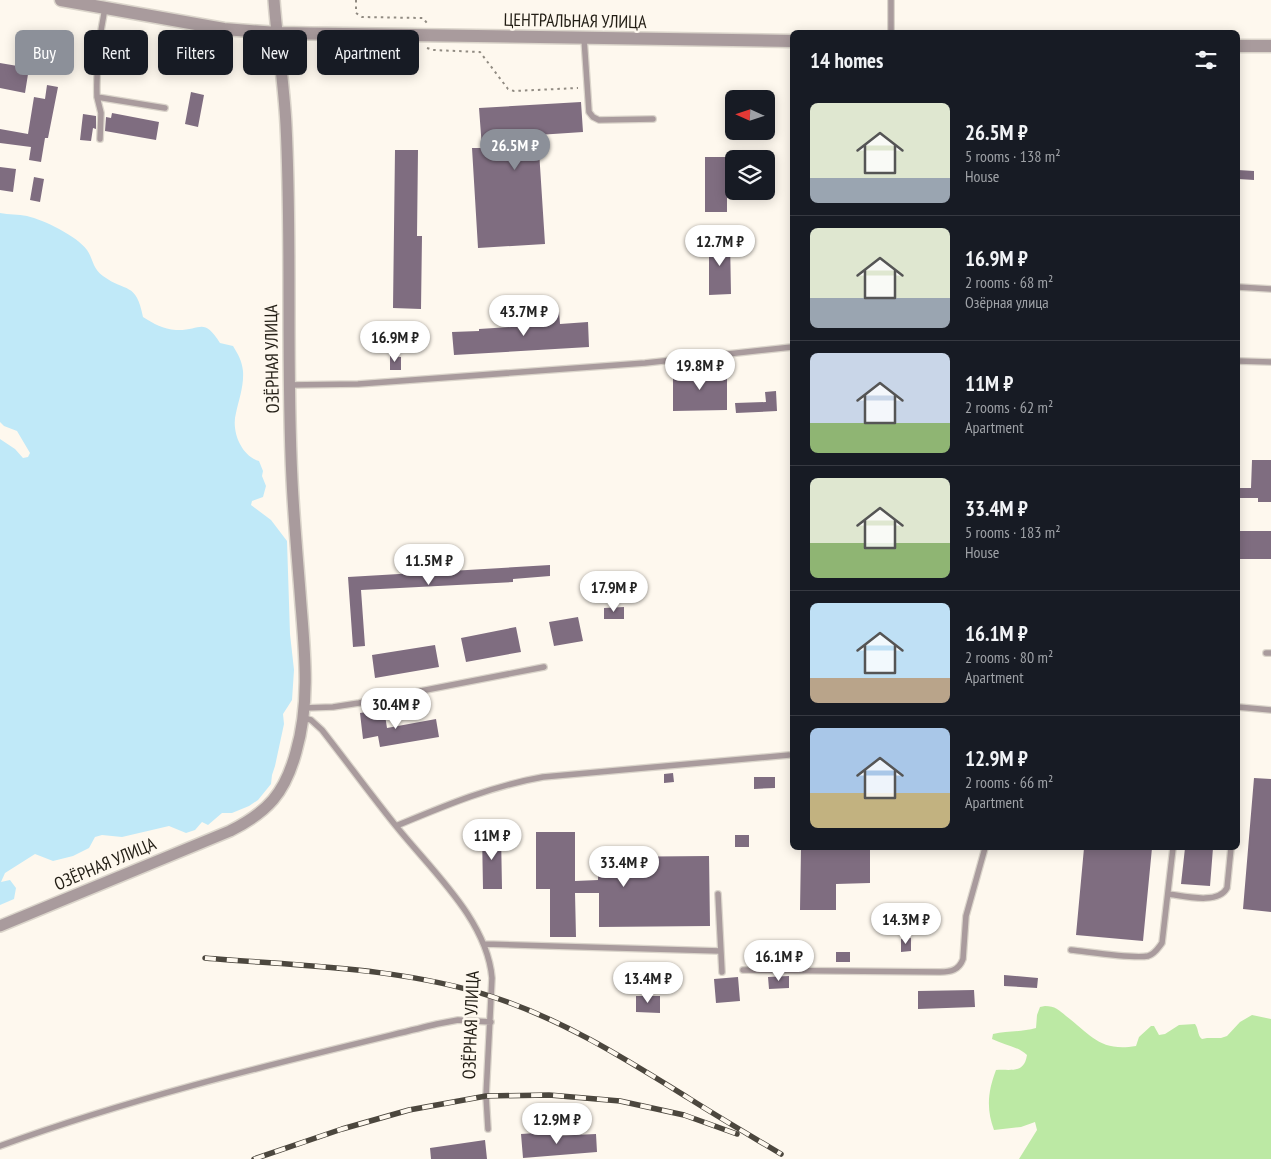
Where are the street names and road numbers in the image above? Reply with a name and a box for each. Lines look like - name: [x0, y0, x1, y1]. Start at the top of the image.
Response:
- street label: ЦЕНТРАЛЬНАЯ УЛИЦА: [503, 8, 647, 33]
- street label: ОЗЁРНАЯ УЛИЦА: [259, 304, 284, 413]
- street label: ОЗЁРНАЯ УЛИЦА: [50, 832, 160, 895]
- street label: ОЗЁРНАЯ УЛИЦА: [457, 970, 484, 1080]

